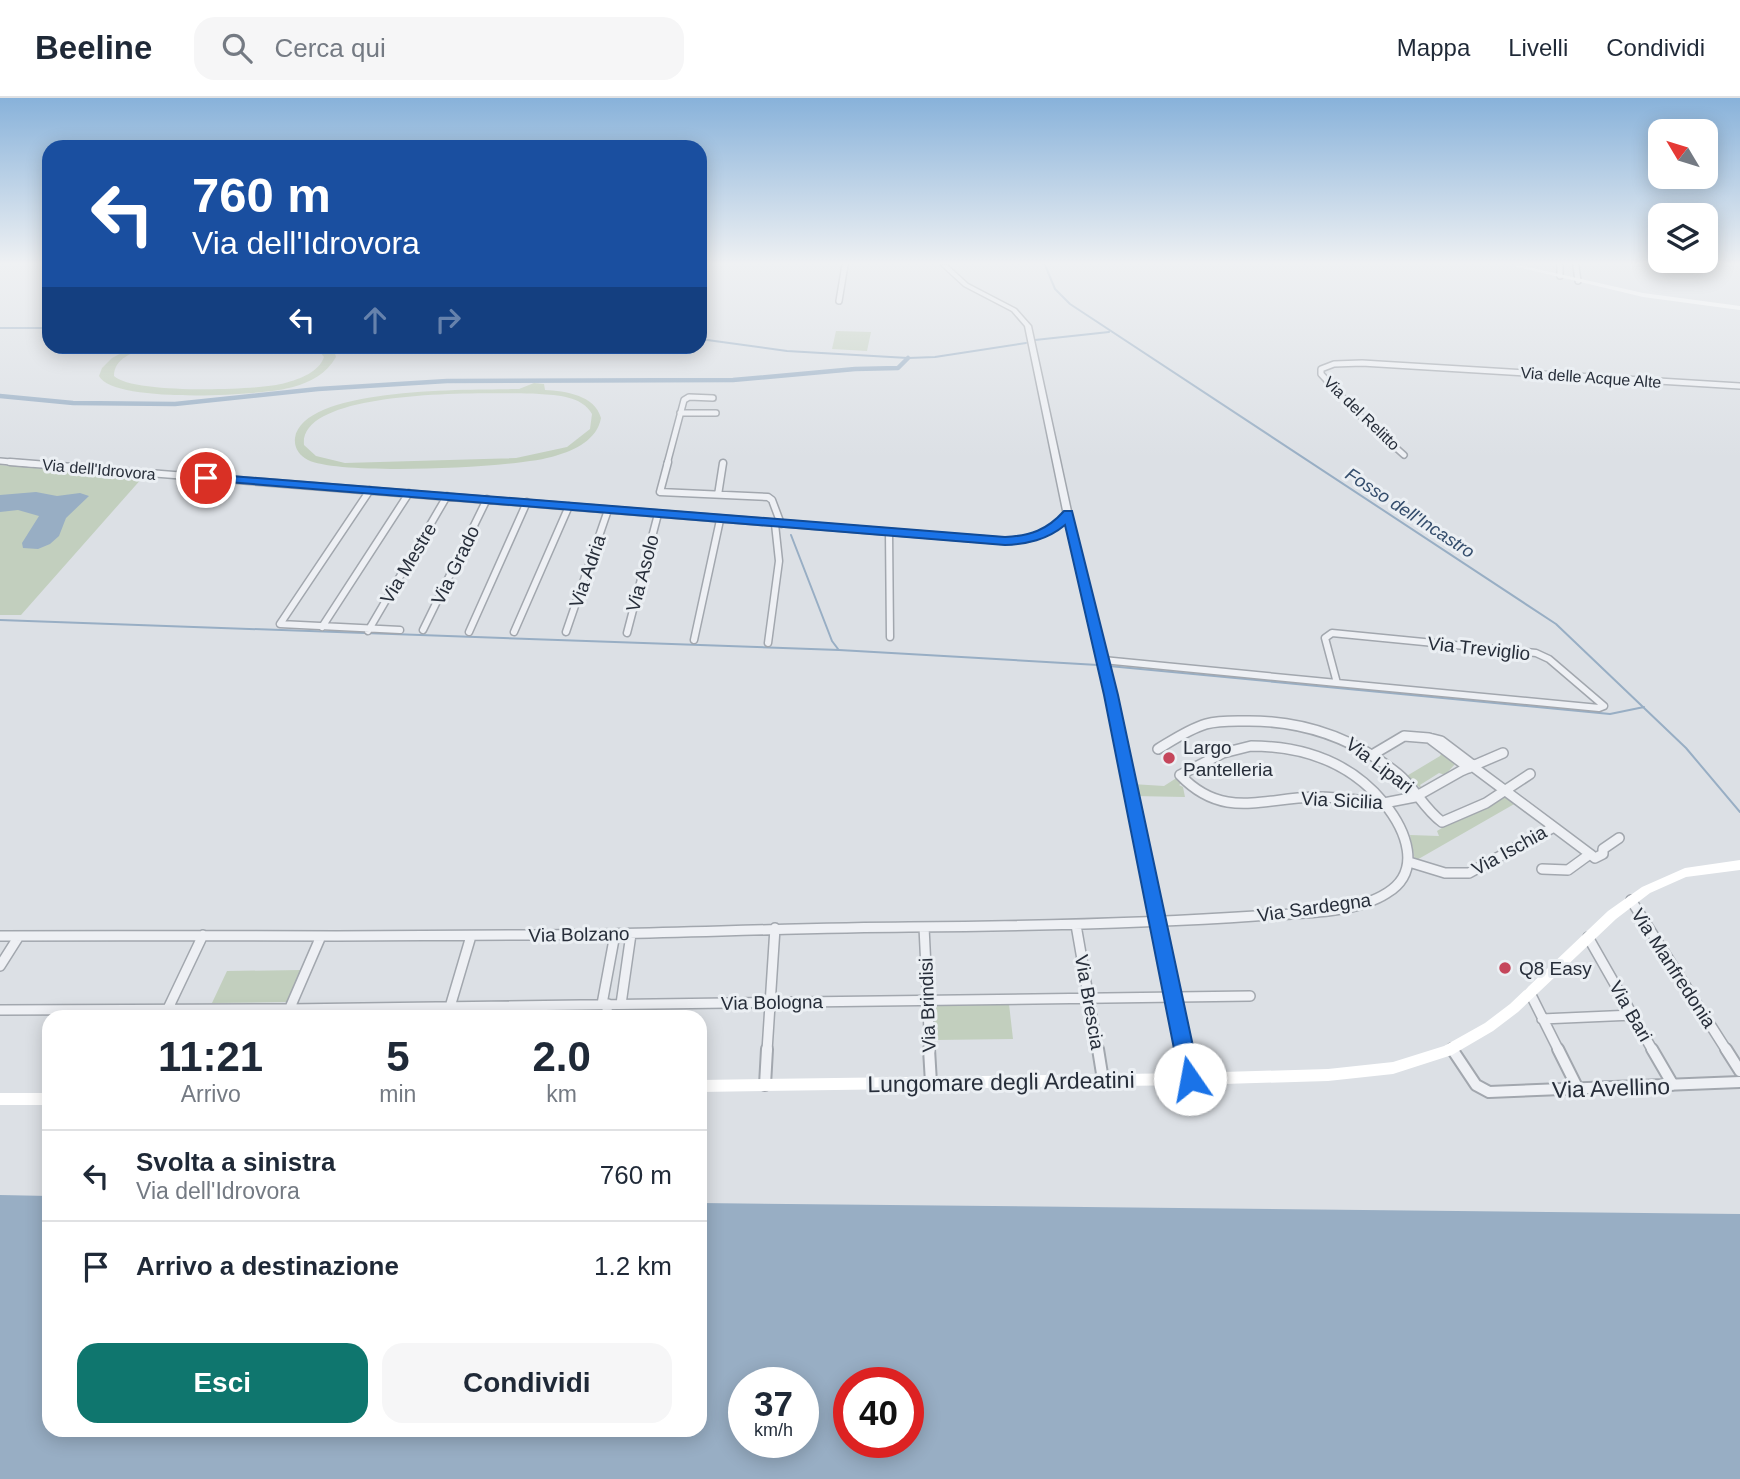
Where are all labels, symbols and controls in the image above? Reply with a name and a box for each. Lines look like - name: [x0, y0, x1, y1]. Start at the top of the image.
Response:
- search box: [194, 17, 684, 80]
- text: Beeline: [35, 29, 152, 66]
- icon: search: [218, 29, 256, 67]
- text: Cerca qui: [274, 33, 386, 63]
- text: Mappa: [1397, 34, 1470, 61]
- text: Livelli: [1508, 34, 1568, 61]
- text: Condividi: [1606, 34, 1705, 61]
- north arrow: [1648, 119, 1718, 189]
- map controls: [1648, 119, 1718, 273]
- icon: left: [77, 168, 168, 259]
- text: 760 m: [192, 168, 331, 222]
- button: layers: [1648, 203, 1718, 273]
- text: Via dell'Idrovora: [192, 225, 420, 261]
- icon: left: [283, 301, 321, 339]
- icon: ahead: [356, 301, 394, 339]
- icon: right: [429, 301, 467, 339]
- street label: Via delle Acque Alte: [1520, 364, 1662, 391]
- street label: Via del Relitto: [1320, 373, 1403, 454]
- pin: [176, 448, 236, 508]
- street label: Via dell'Idrovora: [41, 456, 157, 483]
- icon: arrive: [187, 459, 225, 497]
- water label: Fosso dell'Incastro: [1342, 464, 1478, 562]
- street label: Via Mestre: [376, 519, 441, 607]
- street label: Via Grado: [427, 522, 484, 608]
- street label: Via Adria: [565, 532, 610, 610]
- street label: Via Asolo: [622, 532, 663, 614]
- street label: Via Treviglio: [1427, 633, 1531, 664]
- street label: Via Lipari: [1342, 733, 1418, 798]
- place label: Largo Pantelleria: [1183, 737, 1273, 780]
- marker: Largo Pantelleria: [1161, 750, 1177, 766]
- street label: Via Sicilia: [1300, 788, 1384, 813]
- street label: Via Ischia: [1468, 821, 1551, 880]
- street label: Via Sardegna: [1256, 889, 1373, 926]
- street label: Via Manfredonia: [1627, 905, 1720, 1032]
- street label: Via Bolzano: [528, 923, 630, 946]
- street label: Via Brescia: [1071, 953, 1108, 1051]
- street label: Via Brindisi: [915, 957, 940, 1053]
- place label: Q8 Easy: [1519, 958, 1592, 979]
- marker: Q8 Easy: [1497, 960, 1513, 976]
- street label: Via Bari: [1605, 977, 1656, 1045]
- street label: Via Bologna: [721, 991, 824, 1014]
- text: 11:21: [158, 1033, 263, 1080]
- text: 5: [386, 1033, 410, 1080]
- text: 2.0: [533, 1033, 591, 1080]
- position arrow: [1153, 1042, 1227, 1116]
- street label: Lungomare degli Ardeatini: [867, 1067, 1135, 1097]
- street label: Via Avellino: [1552, 1073, 1670, 1103]
- text: Arrivo: [181, 1081, 241, 1107]
- text: min: [379, 1081, 416, 1107]
- text: km: [546, 1081, 577, 1107]
- text: Svolta a sinistra: [136, 1147, 335, 1177]
- icon: left: [77, 1157, 115, 1195]
- text: 760 m: [600, 1160, 672, 1190]
- text: Via dell'Idrovora: [136, 1178, 300, 1204]
- icon: arrive: [77, 1248, 115, 1286]
- text: Arrivo a destinazione: [136, 1251, 399, 1281]
- text: 1.2 km: [594, 1251, 672, 1281]
- button: Esci: [77, 1343, 368, 1423]
- button: Condividi: [382, 1343, 672, 1423]
- speed limit sign: 40: [833, 1367, 924, 1458]
- text: 37: [754, 1384, 793, 1423]
- text: km/h: [754, 1420, 793, 1440]

